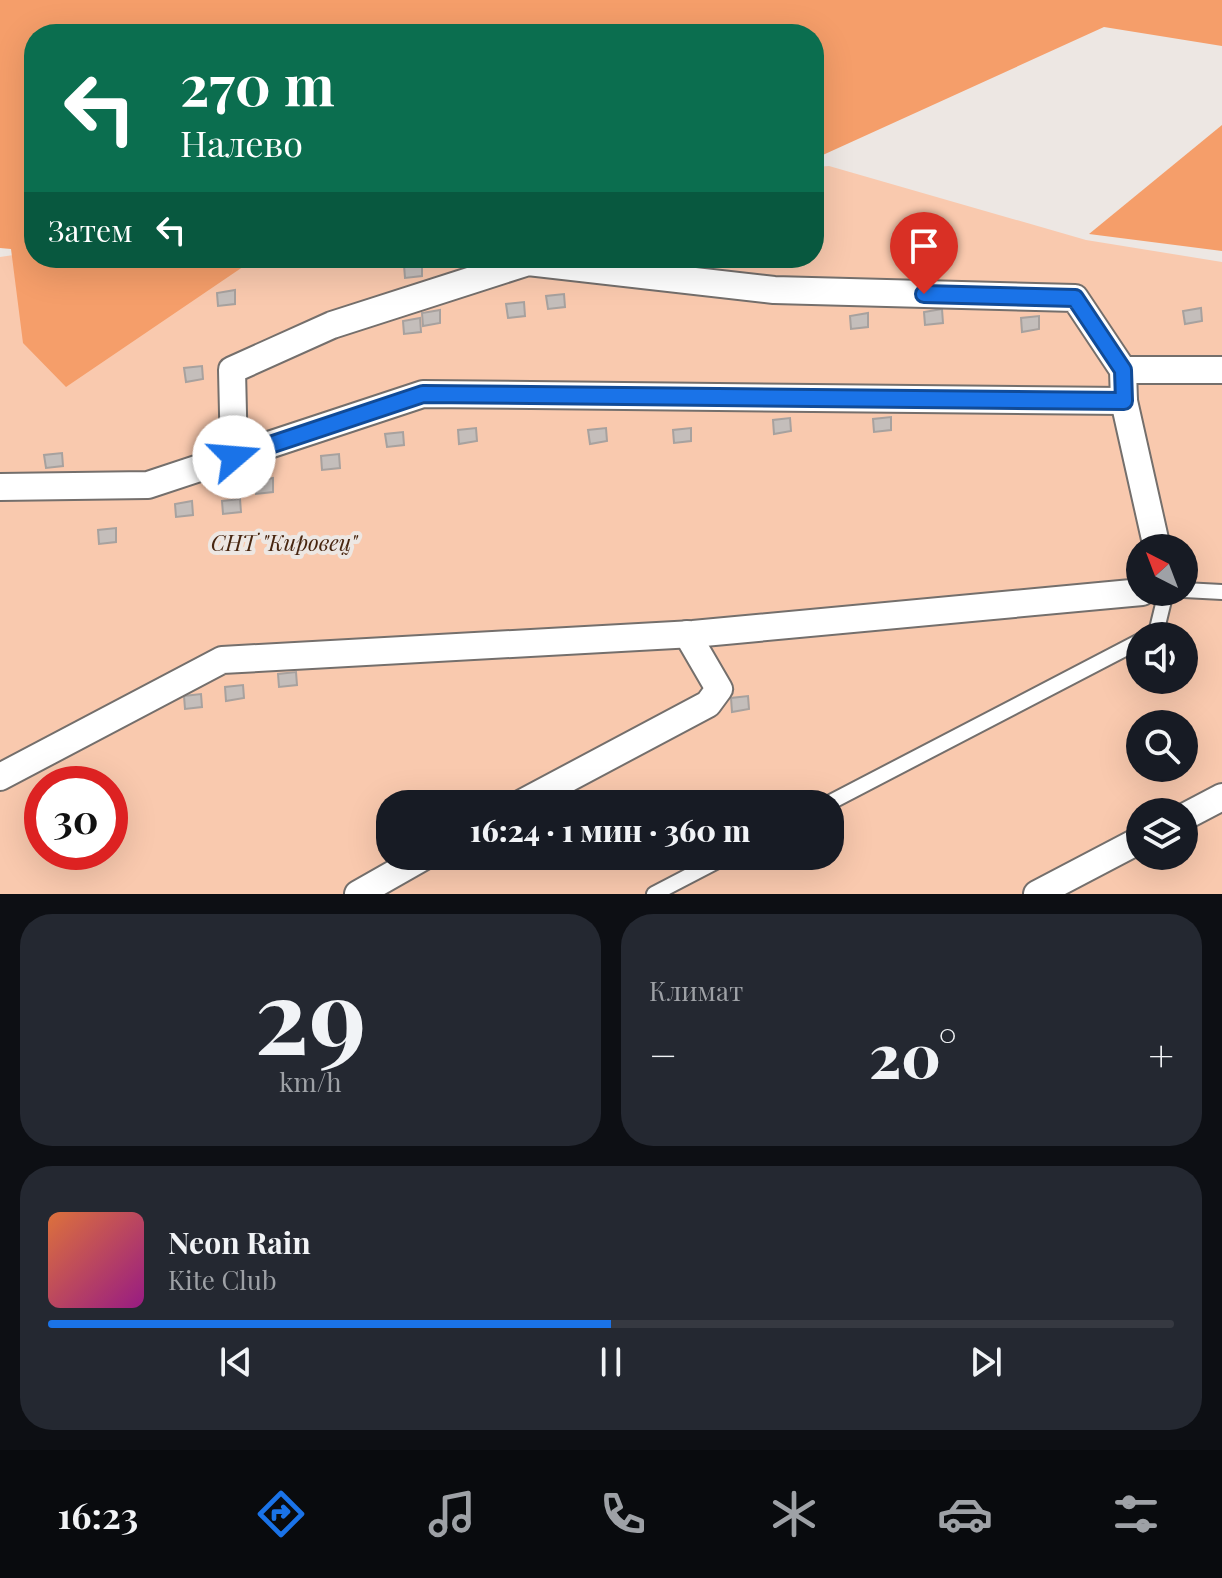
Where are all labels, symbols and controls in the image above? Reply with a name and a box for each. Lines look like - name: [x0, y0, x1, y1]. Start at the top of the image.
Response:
- text: 270 m: [180, 46, 335, 121]
- icon: left: [48, 56, 152, 160]
- text: Налево: [180, 118, 303, 166]
- icon: left: [149, 208, 193, 252]
- text: Затем: [48, 210, 133, 250]
- pin: [890, 212, 958, 294]
- icon: arrive: [902, 224, 946, 268]
- position arrow: [192, 415, 276, 499]
- park label: СНТ "Кировец": [211, 527, 359, 557]
- north arrow: [1126, 534, 1198, 606]
- map controls: [1126, 534, 1198, 870]
- button: sound: [1126, 622, 1198, 694]
- button: search: [1126, 710, 1198, 782]
- speed limit sign: 30: [24, 766, 128, 870]
- button: layers: [1126, 798, 1198, 870]
- text: 16:24 · 1 мин · 360 m: [470, 810, 750, 850]
- text: 29: [255, 942, 366, 1081]
- text: Климат: [649, 973, 743, 1008]
- text: 20°: [869, 1013, 957, 1093]
- text: −: [649, 1024, 677, 1083]
- text: +: [1148, 1024, 1174, 1083]
- text: km/h: [279, 1064, 342, 1099]
- text: Neon Rain: [168, 1222, 311, 1262]
- text: Kite Club: [168, 1262, 277, 1297]
- icon: previous: [214, 1340, 258, 1384]
- icon: pause: [589, 1340, 633, 1384]
- icon: next: [964, 1340, 1008, 1384]
- icon: directions: [253, 1486, 309, 1542]
- icon: music: [424, 1486, 480, 1542]
- icon: phone: [595, 1486, 651, 1542]
- icon: climate: [766, 1486, 822, 1542]
- icon: car: [937, 1486, 993, 1542]
- icon: filters: [1108, 1486, 1164, 1542]
- text: 16:23: [58, 1490, 138, 1538]

